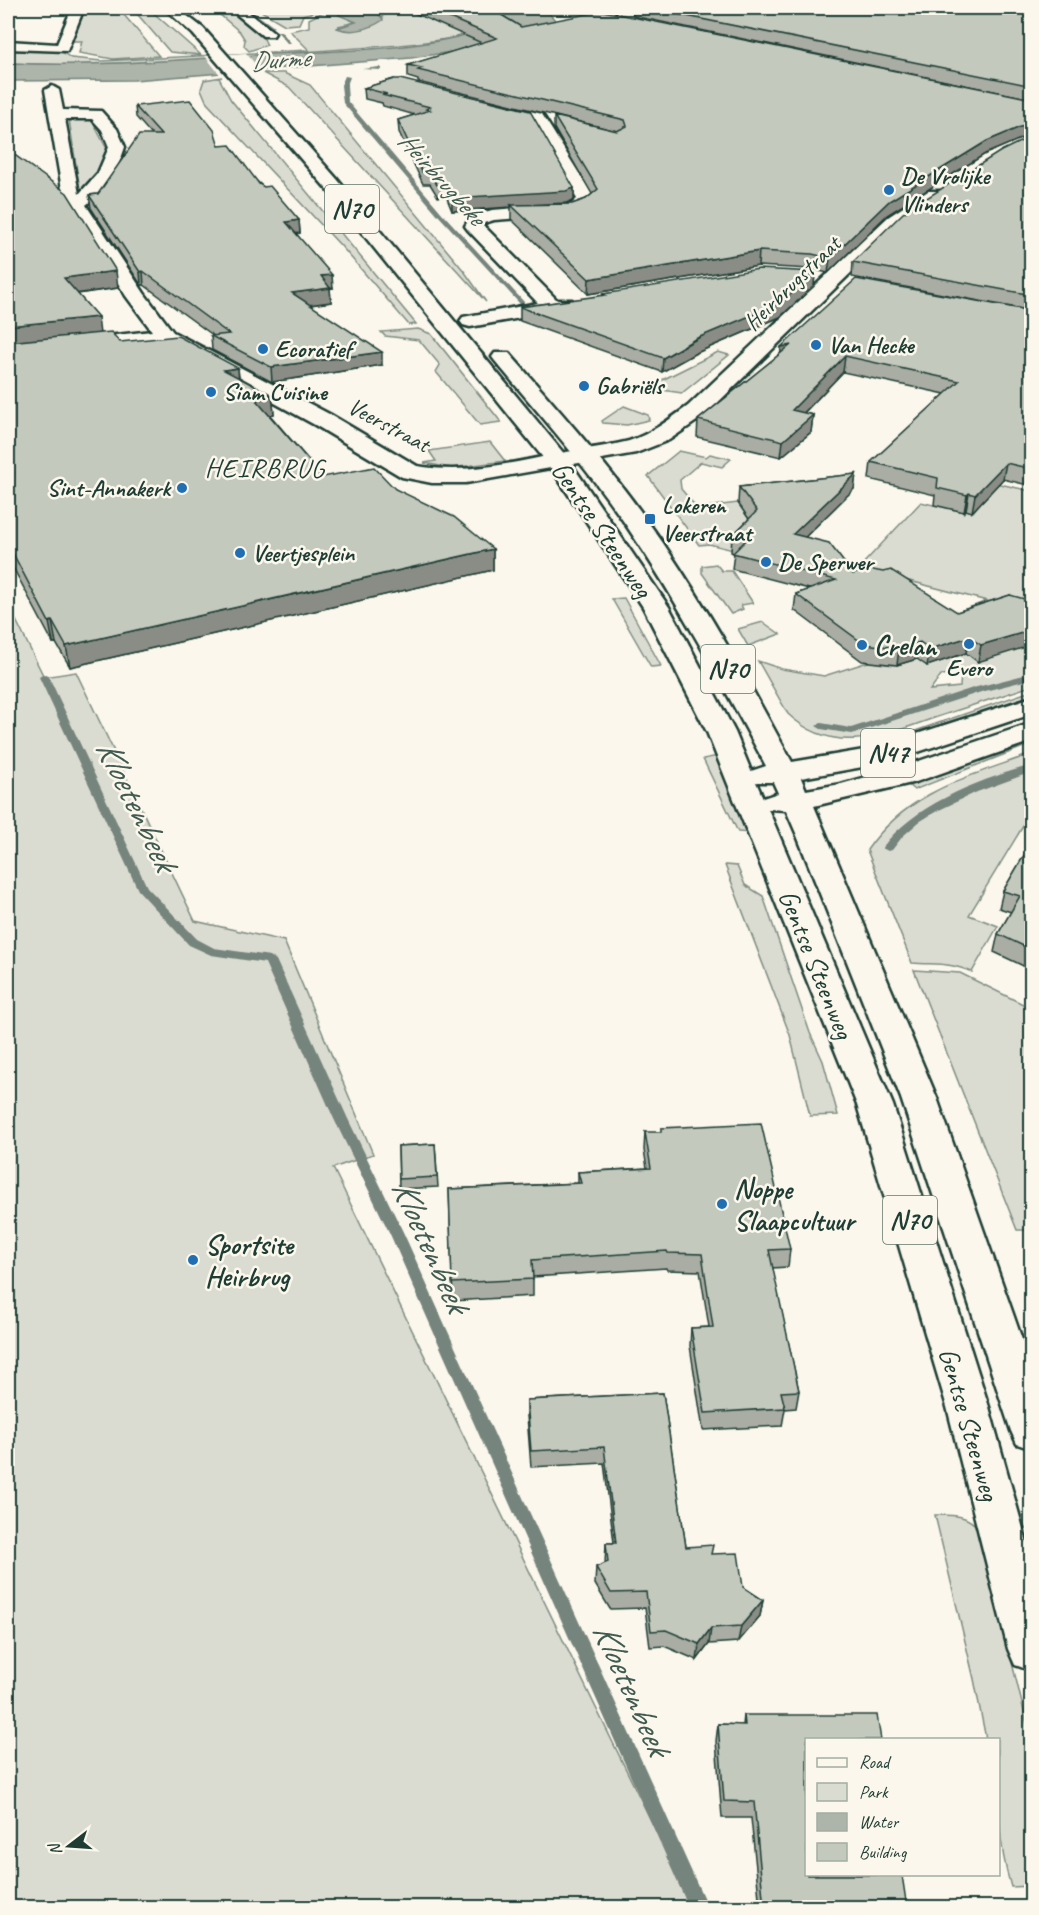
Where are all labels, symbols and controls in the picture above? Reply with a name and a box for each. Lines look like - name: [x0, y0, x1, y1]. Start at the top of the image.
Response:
- water label: Durme: [250, 41, 314, 78]
- water label: Heirbrugbeke: [391, 125, 495, 235]
- place label: De Vrolijke Vlinders: [901, 161, 991, 219]
- marker: De Vrolijke Vlinders: [882, 183, 896, 197]
- road number: N70: [325, 185, 379, 233]
- street label: Heirbrugstraat: [737, 228, 848, 337]
- place label: Van Hecke: [828, 330, 915, 360]
- place label: Ecoratief: [275, 334, 357, 364]
- marker: Van Hecke: [809, 338, 823, 352]
- marker: Ecoratief: [256, 342, 270, 356]
- place label: Gabriëls: [596, 371, 666, 401]
- place label: Siam Cuisine: [223, 377, 329, 407]
- marker: Gabriëls: [577, 379, 591, 393]
- marker: Siam Cuisine: [204, 385, 218, 399]
- street label: Veerstraat: [343, 391, 437, 460]
- district label: HEIRBRUG: [205, 451, 327, 485]
- street label: Gentse Steenweg: [544, 454, 662, 605]
- place label: Sint-Annakerk: [47, 473, 172, 503]
- marker: Sint-Annakerk: [175, 481, 189, 495]
- place label: Lokeren Veerstraat: [662, 490, 754, 548]
- marker: Lokeren Veerstraat: [643, 512, 657, 526]
- place label: Veertjesplein: [252, 538, 355, 568]
- marker: Veertjesplein: [233, 546, 247, 560]
- place label: De Sperwer: [778, 547, 875, 577]
- marker: De Sperwer: [759, 555, 773, 569]
- place label: Crelan: [874, 628, 938, 663]
- marker: Evero: [962, 637, 976, 651]
- marker: Crelan: [855, 638, 869, 652]
- road number: N70: [701, 645, 755, 693]
- place label: Evero: [946, 653, 994, 683]
- road number: N47: [861, 729, 915, 777]
- water label: Kloetenbeek: [86, 731, 191, 883]
- street label: Gentse Steenweg: [771, 884, 863, 1045]
- place label: Noppe Slaapcultuur: [734, 1171, 857, 1238]
- water label: Kloetenbeek: [381, 1172, 483, 1324]
- road number: N70: [883, 1196, 937, 1244]
- marker: Noppe Slaapcultuur: [715, 1197, 729, 1211]
- place label: Sportsite Heirbrug: [205, 1227, 295, 1294]
- marker: Sportsite Heirbrug: [186, 1253, 200, 1267]
- street label: Gentse Steenweg: [931, 1343, 1008, 1506]
- water label: Kloetenbeek: [582, 1615, 684, 1767]
- legend: [805, 1738, 1000, 1876]
- text: Road: [859, 1751, 892, 1773]
- text: Park: [859, 1781, 889, 1803]
- text: Water: [859, 1811, 900, 1833]
- north arrow: [39, 1816, 99, 1876]
- text: N: [44, 1839, 67, 1858]
- text: Building: [859, 1841, 908, 1863]

